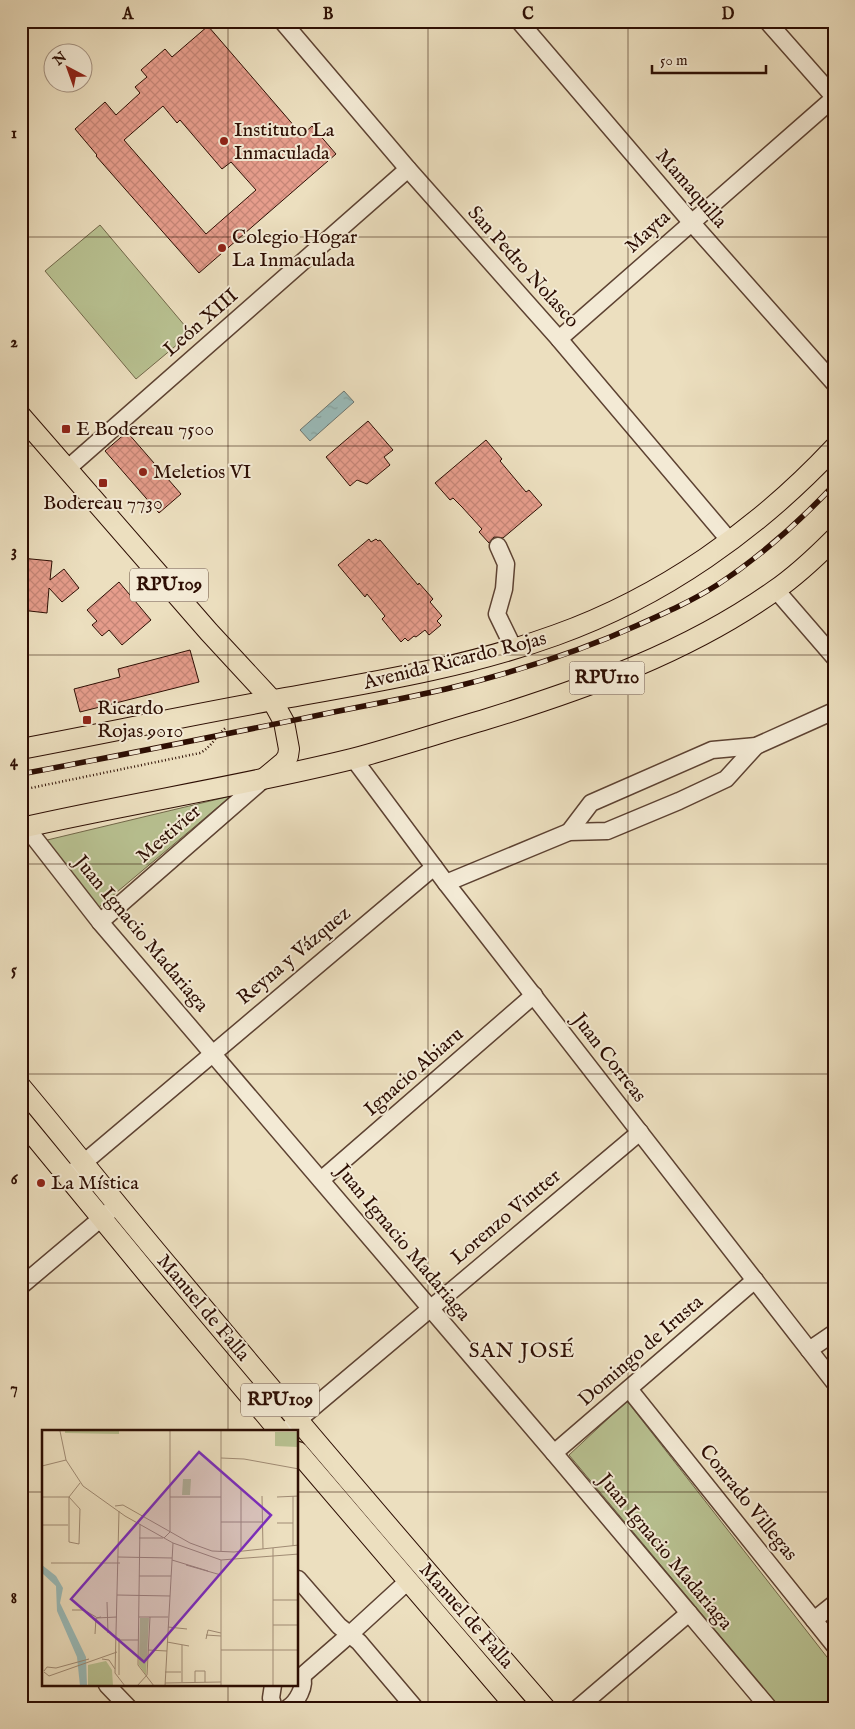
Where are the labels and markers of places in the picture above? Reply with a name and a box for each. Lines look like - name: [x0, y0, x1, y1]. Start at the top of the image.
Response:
- place label: Instituto La Inmaculada: [234, 118, 335, 166]
- marker: Instituto La Inmaculada: [218, 135, 230, 147]
- place label: Colegio Hogar La Inmaculada: [232, 225, 358, 273]
- marker: Colegio Hogar La Inmaculada: [216, 242, 228, 254]
- place label: E Bodereau 7500: [76, 417, 214, 442]
- marker: E Bodereau 7500: [60, 423, 72, 435]
- place label: Meletios VI: [153, 460, 252, 485]
- marker: Meletios VI: [137, 466, 149, 478]
- marker: Bodereau 7730: [97, 477, 109, 489]
- place label: Bodereau 7730: [43, 491, 163, 516]
- place label: Ricardo Rojas 9010: [97, 696, 183, 744]
- marker: Ricardo Rojas 9010: [81, 714, 93, 726]
- place label: La Mística: [51, 1171, 139, 1196]
- marker: La Mística: [35, 1177, 47, 1189]

